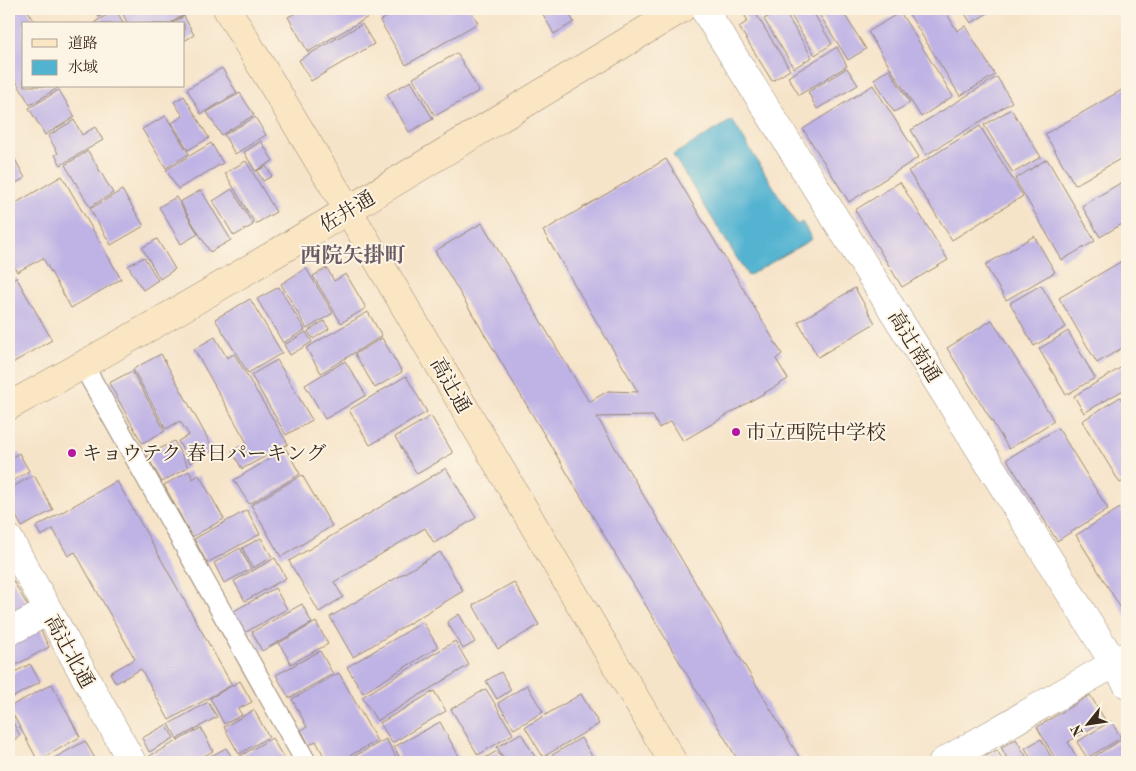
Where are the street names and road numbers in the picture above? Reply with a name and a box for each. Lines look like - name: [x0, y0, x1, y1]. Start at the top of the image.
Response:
- street label: 佐井通: [316, 187, 379, 237]
- street label: 高辻南通: [884, 307, 945, 386]
- street label: 高辻通: [426, 354, 475, 417]
- street label: 高辻北通: [40, 611, 98, 692]

